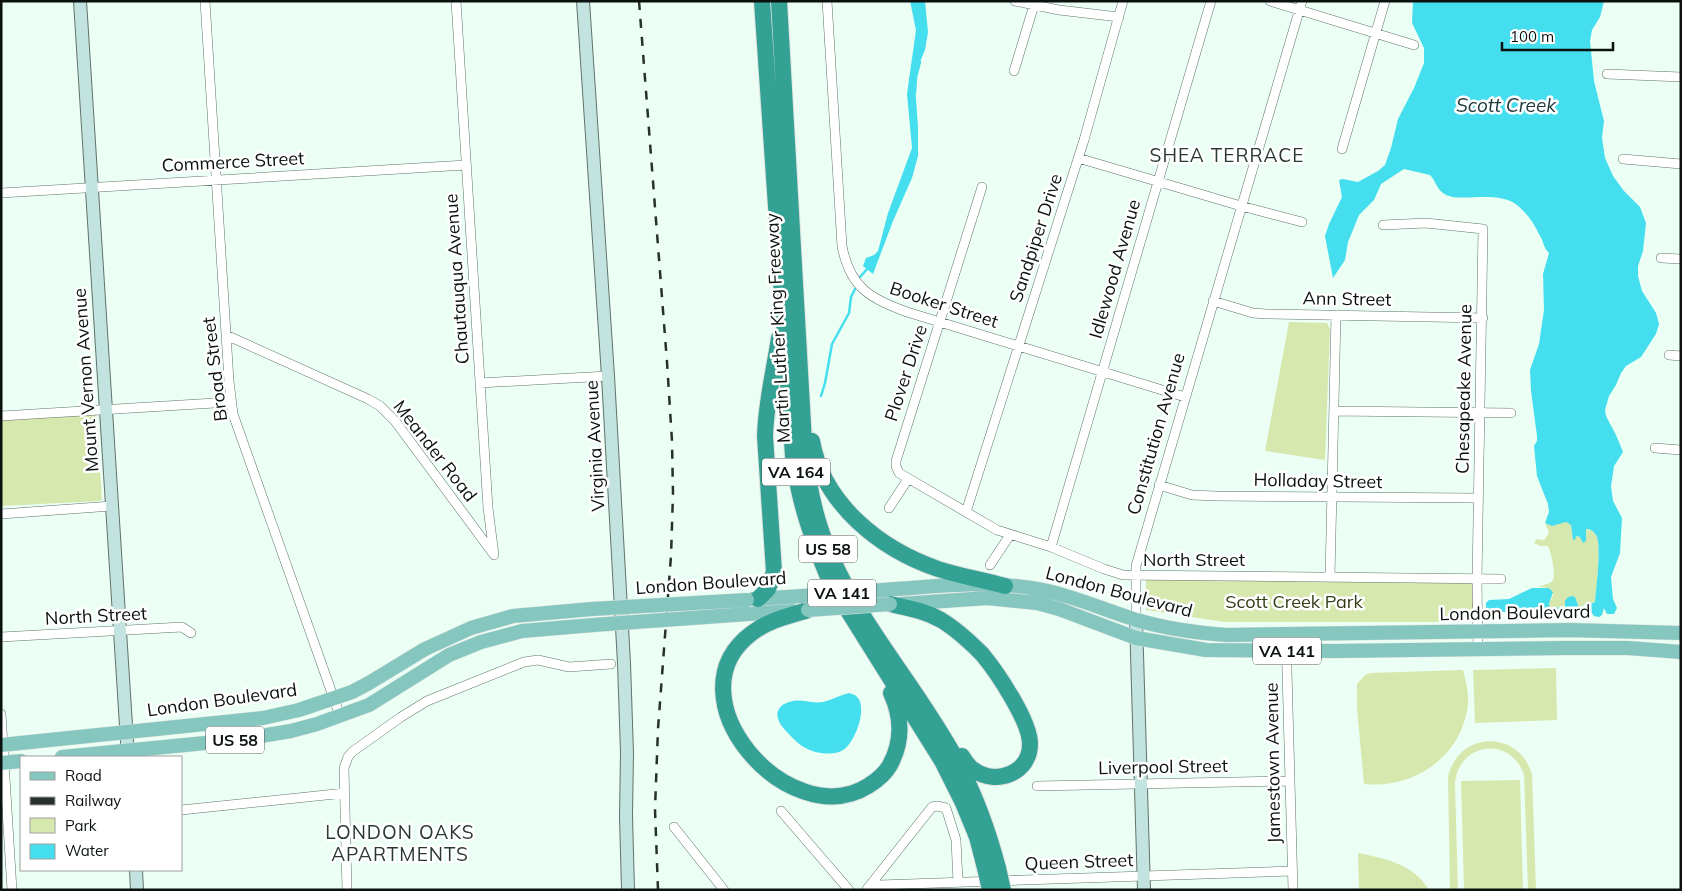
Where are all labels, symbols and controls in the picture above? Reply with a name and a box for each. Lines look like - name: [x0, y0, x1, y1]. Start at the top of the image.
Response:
- scale bar: [1502, 20, 1613, 52]
- text: 100 m: [1510, 27, 1554, 46]
- water label: Scott Creek: [1456, 93, 1557, 117]
- district label: SHEA TERRACE: [1150, 143, 1304, 167]
- street label: Commerce Street: [161, 146, 305, 177]
- street label: Sandpiper Drive: [1004, 171, 1067, 305]
- street label: Chautauqua Avenue: [439, 193, 474, 365]
- street label: Idlewood Avenue: [1084, 197, 1145, 341]
- street label: Martin Luther King Freeway: [760, 212, 795, 444]
- street label: Booker Street: [887, 276, 1001, 333]
- street label: Ann Street: [1302, 286, 1392, 311]
- street label: Mount Vernon Avenue: [68, 287, 103, 473]
- street label: Chesapeake Avenue: [1451, 304, 1476, 474]
- street label: Broad Street: [197, 316, 232, 423]
- street label: Plover Drive: [879, 322, 932, 424]
- street label: Constitution Avenue: [1121, 350, 1190, 518]
- street label: Virginia Avenue: [580, 380, 609, 512]
- street label: Meander Road: [389, 395, 482, 506]
- road number: VA 164: [762, 458, 830, 486]
- street label: Holladay Street: [1253, 468, 1383, 493]
- road number: US 58: [799, 536, 857, 562]
- street label: North Street: [1143, 548, 1245, 571]
- street label: London Boulevard: [1043, 561, 1195, 622]
- street label: London Boulevard: [635, 566, 787, 599]
- road number: VA 141: [808, 580, 876, 606]
- park label: Scott Creek Park: [1225, 590, 1363, 613]
- street label: London Boulevard: [1439, 600, 1591, 625]
- street label: North Street: [44, 601, 148, 630]
- road number: VA 141: [1253, 637, 1321, 664]
- street label: London Boulevard: [145, 678, 298, 721]
- street label: Jamestown Avenue: [1260, 682, 1285, 844]
- road number: US 58: [206, 726, 264, 754]
- street label: Liverpool Street: [1098, 754, 1228, 779]
- legend: [20, 756, 182, 871]
- text: Road: [65, 766, 102, 785]
- text: Railway: [65, 791, 121, 810]
- text: Park: [65, 816, 97, 835]
- district label: LONDON OAKS APARTMENTS: [325, 820, 475, 866]
- text: Water: [65, 841, 109, 860]
- street label: Queen Street: [1024, 848, 1134, 875]

